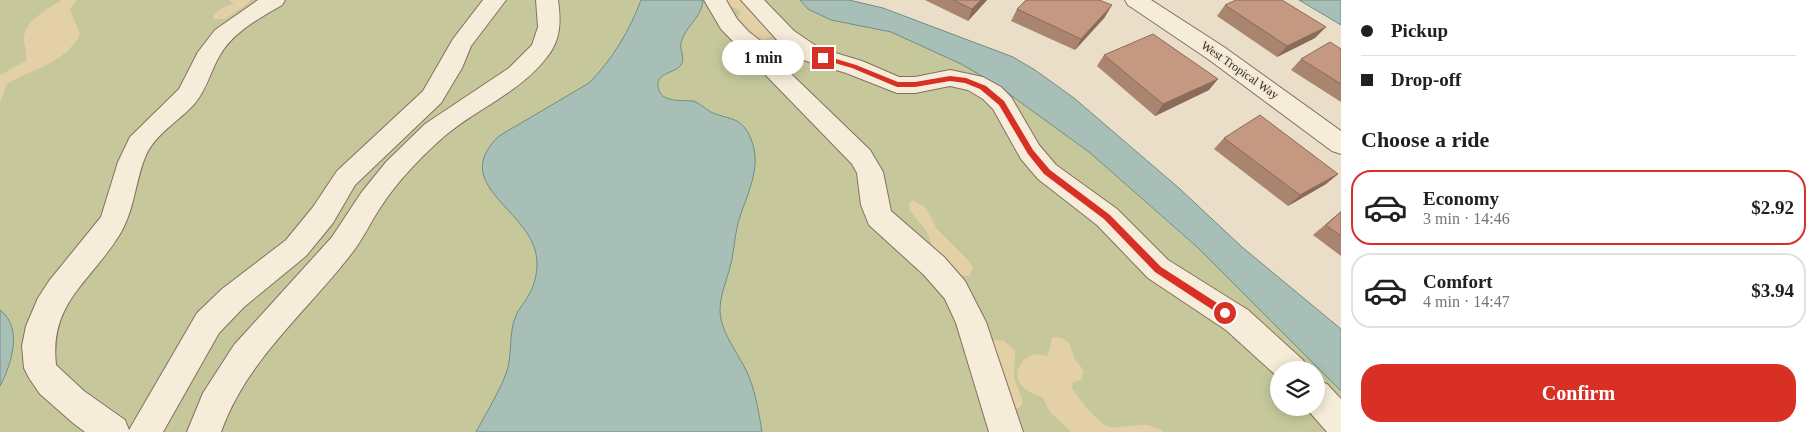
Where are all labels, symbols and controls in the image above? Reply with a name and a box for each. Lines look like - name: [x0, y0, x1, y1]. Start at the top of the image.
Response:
- text: Pickup: [1391, 20, 1448, 41]
- street label: West Tropical Way: [1199, 38, 1281, 102]
- callout: 1 min: [723, 40, 806, 76]
- route end: [812, 47, 834, 69]
- text: 1 min: [744, 49, 782, 66]
- text: Drop-off: [1391, 69, 1461, 90]
- text: Choose a ride: [1361, 127, 1489, 152]
- icon: car: [1363, 185, 1408, 230]
- text: Economy: [1423, 188, 1499, 209]
- text: $2.92: [1751, 197, 1794, 218]
- text: 3 min · 14:46: [1423, 210, 1510, 227]
- icon: car: [1363, 268, 1408, 313]
- text: Comfort: [1423, 271, 1493, 292]
- text: $3.94: [1751, 280, 1794, 301]
- text: 4 min · 14:47: [1423, 293, 1510, 310]
- route start: [1214, 302, 1236, 324]
- map controls: [1270, 361, 1325, 416]
- button: layers: [1270, 361, 1325, 416]
- button: Confirm: [1361, 364, 1796, 422]

